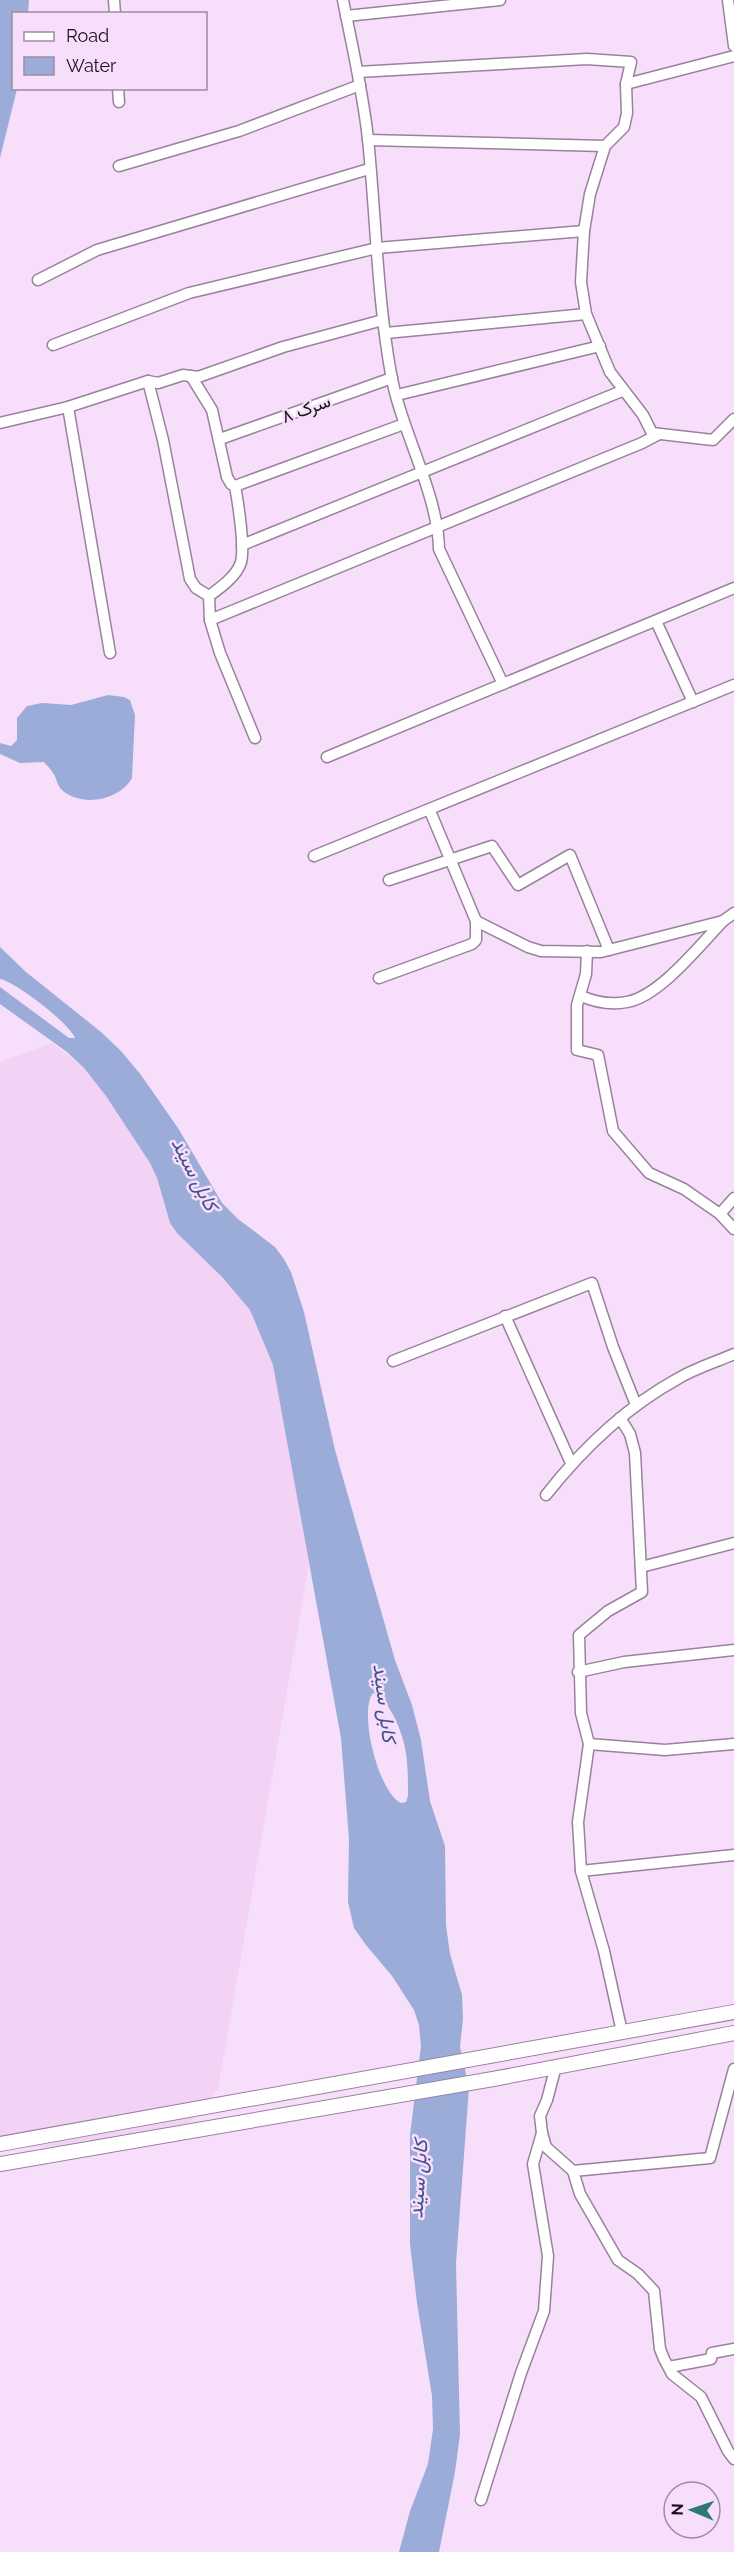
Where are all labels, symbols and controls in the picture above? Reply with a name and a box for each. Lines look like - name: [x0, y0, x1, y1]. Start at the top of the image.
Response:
- legend: [12, 12, 207, 90]
- text: Road: [66, 25, 109, 46]
- text: Water: [66, 55, 117, 76]
- street label: سرک ۸: [279, 390, 333, 428]
- water label: کابل سيند: [166, 1133, 225, 1217]
- water label: کابل سيند: [368, 1662, 402, 1747]
- water label: کابل سيند: [403, 2136, 433, 2219]
- north arrow: [662, 2480, 722, 2540]
- text: N: [668, 2503, 687, 2516]

